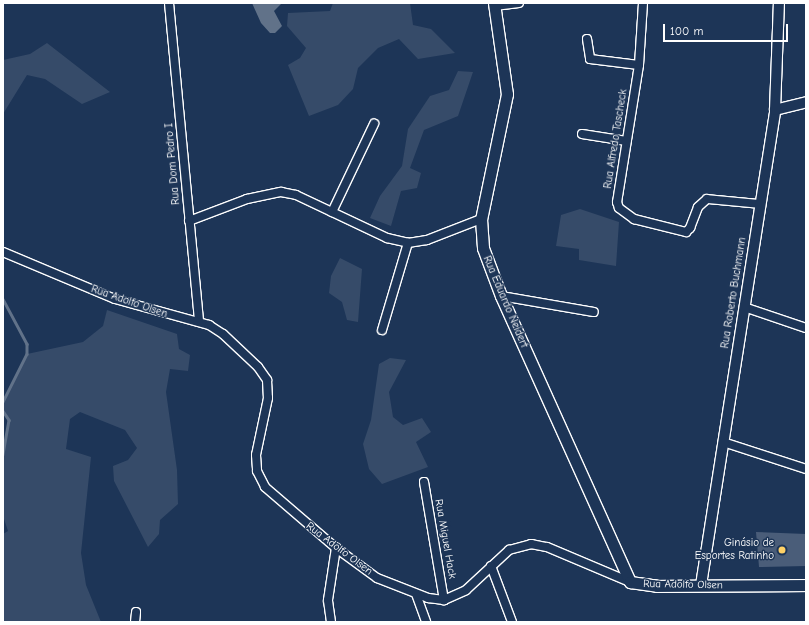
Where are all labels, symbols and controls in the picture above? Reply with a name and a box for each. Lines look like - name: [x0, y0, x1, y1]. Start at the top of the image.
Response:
- scale bar: [665, 16, 790, 42]
- text: 100 m: [670, 24, 703, 38]
- street label: Rua Alfredo Tascheck: [602, 88, 630, 190]
- street label: Rua Dom Pedro I: [163, 123, 183, 205]
- street label: Rua Roberto Buchmann: [719, 236, 749, 350]
- street label: Rua Eduardo Neidert: [480, 254, 530, 350]
- street label: Rua Adolfo Olsen: [89, 283, 169, 321]
- street label: Rua Miguel Hack: [432, 498, 458, 580]
- street label: Rua Adolfo Olsen: [303, 520, 375, 578]
- place label: Ginásio de Esportes Ratinho: [695, 537, 774, 563]
- marker: Ginásio de Esportes Ratinho: [777, 545, 787, 555]
- street label: Rua Adolfo Olsen: [643, 578, 723, 592]

